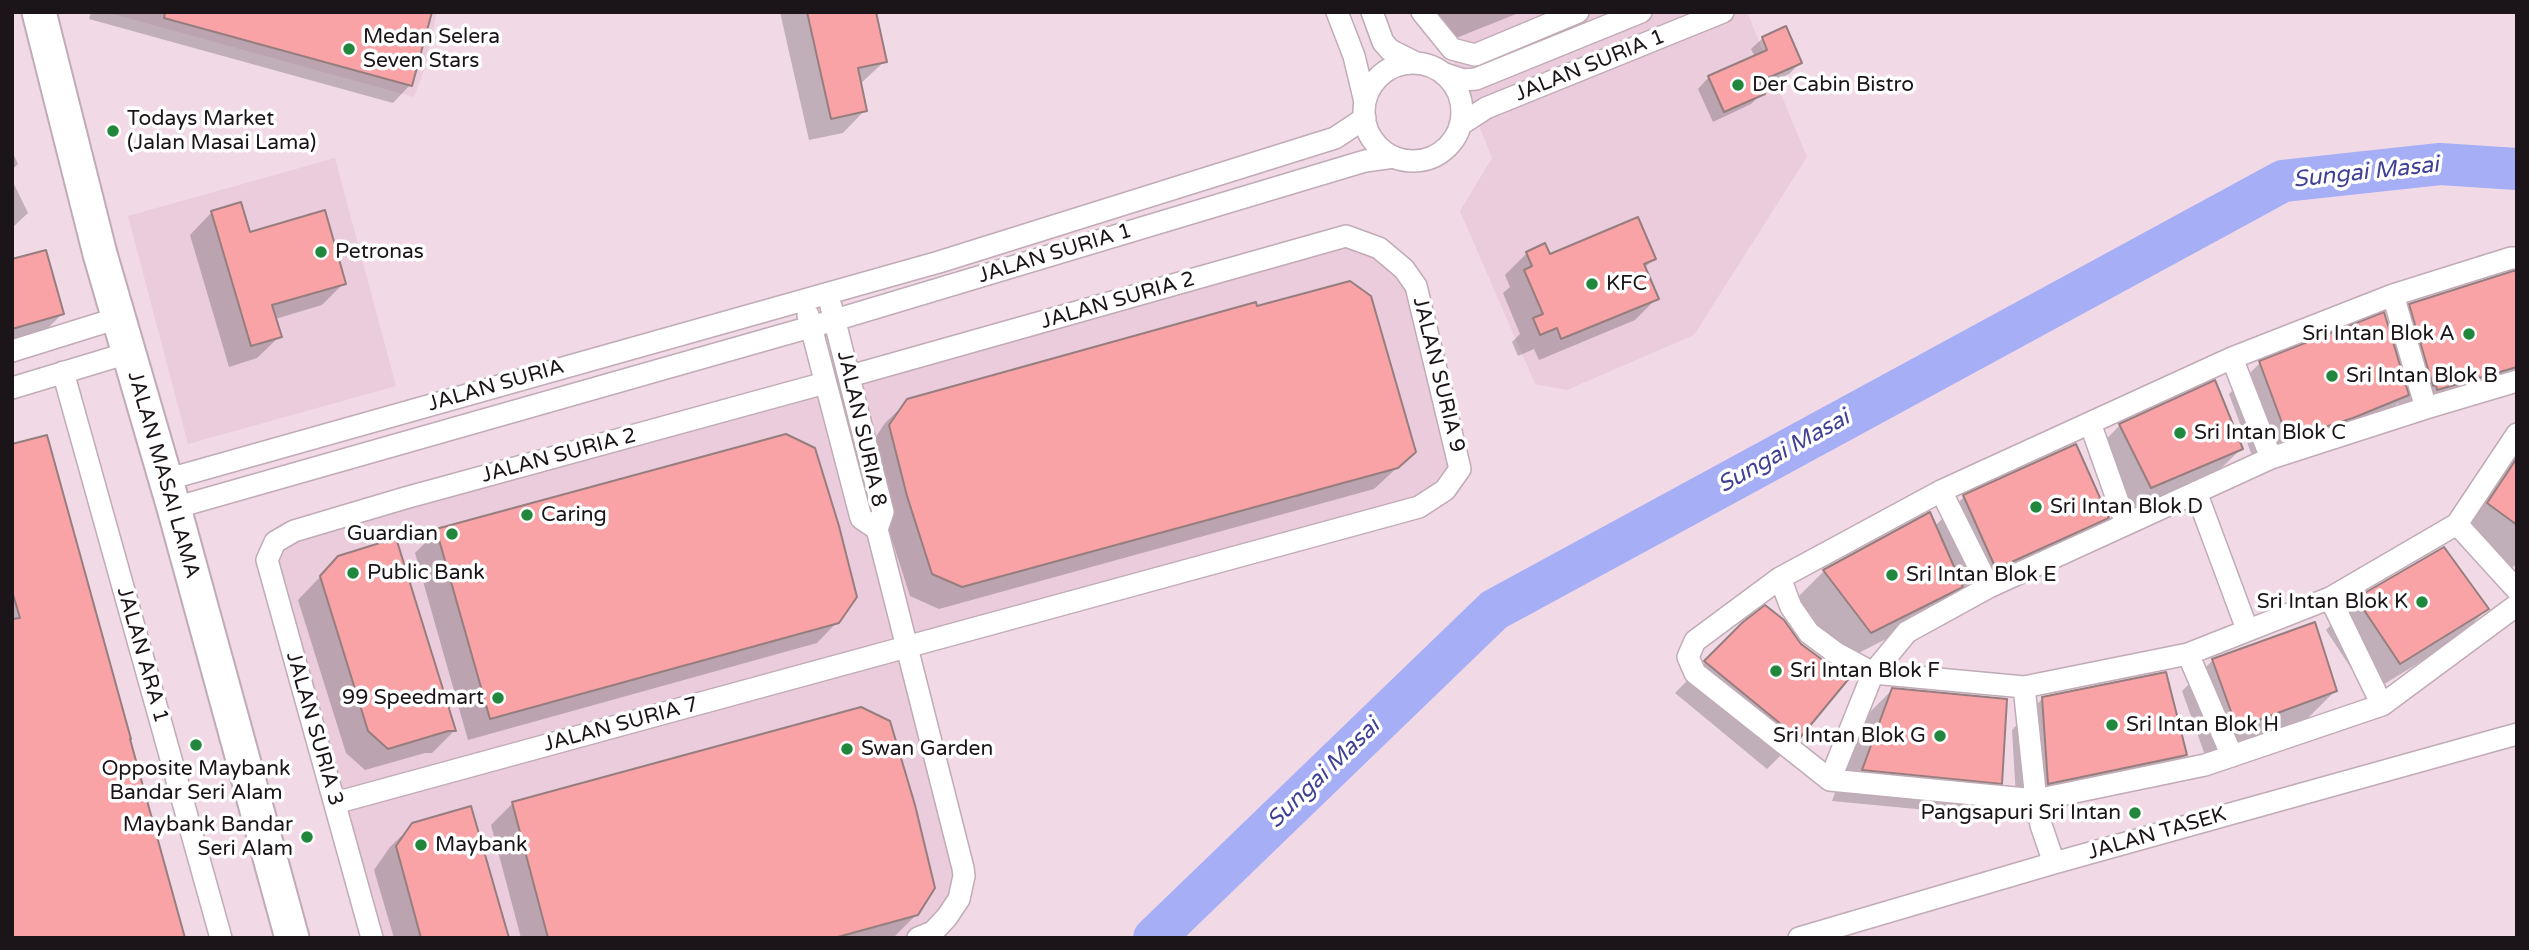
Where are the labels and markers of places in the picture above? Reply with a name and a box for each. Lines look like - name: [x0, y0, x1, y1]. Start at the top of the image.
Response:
- place label: Medan Selera Seven Stars: [363, 24, 500, 74]
- marker: Medan Selera Seven Stars: [341, 41, 357, 57]
- place label: Der Cabin Bistro: [1752, 72, 1914, 98]
- marker: Der Cabin Bistro: [1730, 77, 1746, 93]
- place label: Todays Market (Jalan Masai Lama): [127, 106, 316, 156]
- marker: Todays Market (Jalan Masai Lama): [105, 123, 121, 139]
- place label: Petronas: [335, 239, 424, 265]
- marker: Petronas: [313, 244, 329, 260]
- place label: KFC: [1606, 271, 1647, 297]
- marker: KFC: [1584, 276, 1600, 292]
- place label: Sri Intan Blok A: [2302, 321, 2455, 347]
- marker: Sri Intan Blok A: [2461, 326, 2477, 342]
- place label: Sri Intan Blok B: [2346, 363, 2498, 389]
- marker: Sri Intan Blok B: [2324, 368, 2340, 384]
- place label: Sri Intan Blok C: [2194, 420, 2346, 446]
- marker: Sri Intan Blok C: [2172, 425, 2188, 441]
- place label: Sri Intan Blok D: [2050, 494, 2203, 520]
- marker: Sri Intan Blok D: [2028, 499, 2044, 515]
- place label: Caring: [541, 502, 607, 528]
- marker: Caring: [519, 507, 535, 523]
- place label: Guardian: [347, 521, 438, 547]
- marker: Guardian: [444, 526, 460, 542]
- place label: Public Bank: [367, 560, 485, 586]
- place label: Sri Intan Blok E: [1906, 562, 2057, 588]
- marker: Public Bank: [345, 565, 361, 581]
- marker: Sri Intan Blok E: [1884, 567, 1900, 583]
- place label: Sri Intan Blok K: [2257, 589, 2408, 615]
- marker: Sri Intan Blok K: [2414, 594, 2430, 610]
- place label: Sri Intan Blok F: [1790, 658, 1940, 684]
- marker: Sri Intan Blok F: [1768, 663, 1784, 679]
- place label: 99 Speedmart: [342, 685, 484, 711]
- marker: 99 Speedmart: [490, 690, 506, 706]
- place label: Sri Intan Blok H: [2126, 712, 2279, 738]
- marker: Sri Intan Blok H: [2104, 717, 2120, 733]
- place label: Sri Intan Blok G: [1773, 723, 1926, 749]
- marker: Sri Intan Blok G: [1932, 728, 1948, 744]
- place label: Swan Garden: [861, 736, 993, 762]
- marker: Opposite Maybank Bandar Seri Alam: [188, 737, 204, 753]
- marker: Swan Garden: [839, 741, 855, 757]
- place label: Opposite Maybank Bandar Seri Alam: [101, 756, 291, 806]
- place label: Pangsapuri Sri Intan: [1921, 800, 2121, 826]
- marker: Pangsapuri Sri Intan: [2127, 805, 2143, 821]
- place label: Maybank Bandar Seri Alam: [123, 812, 293, 862]
- marker: Maybank Bandar Seri Alam: [299, 829, 315, 845]
- place label: Maybank: [435, 832, 527, 858]
- marker: Maybank: [413, 837, 429, 853]

